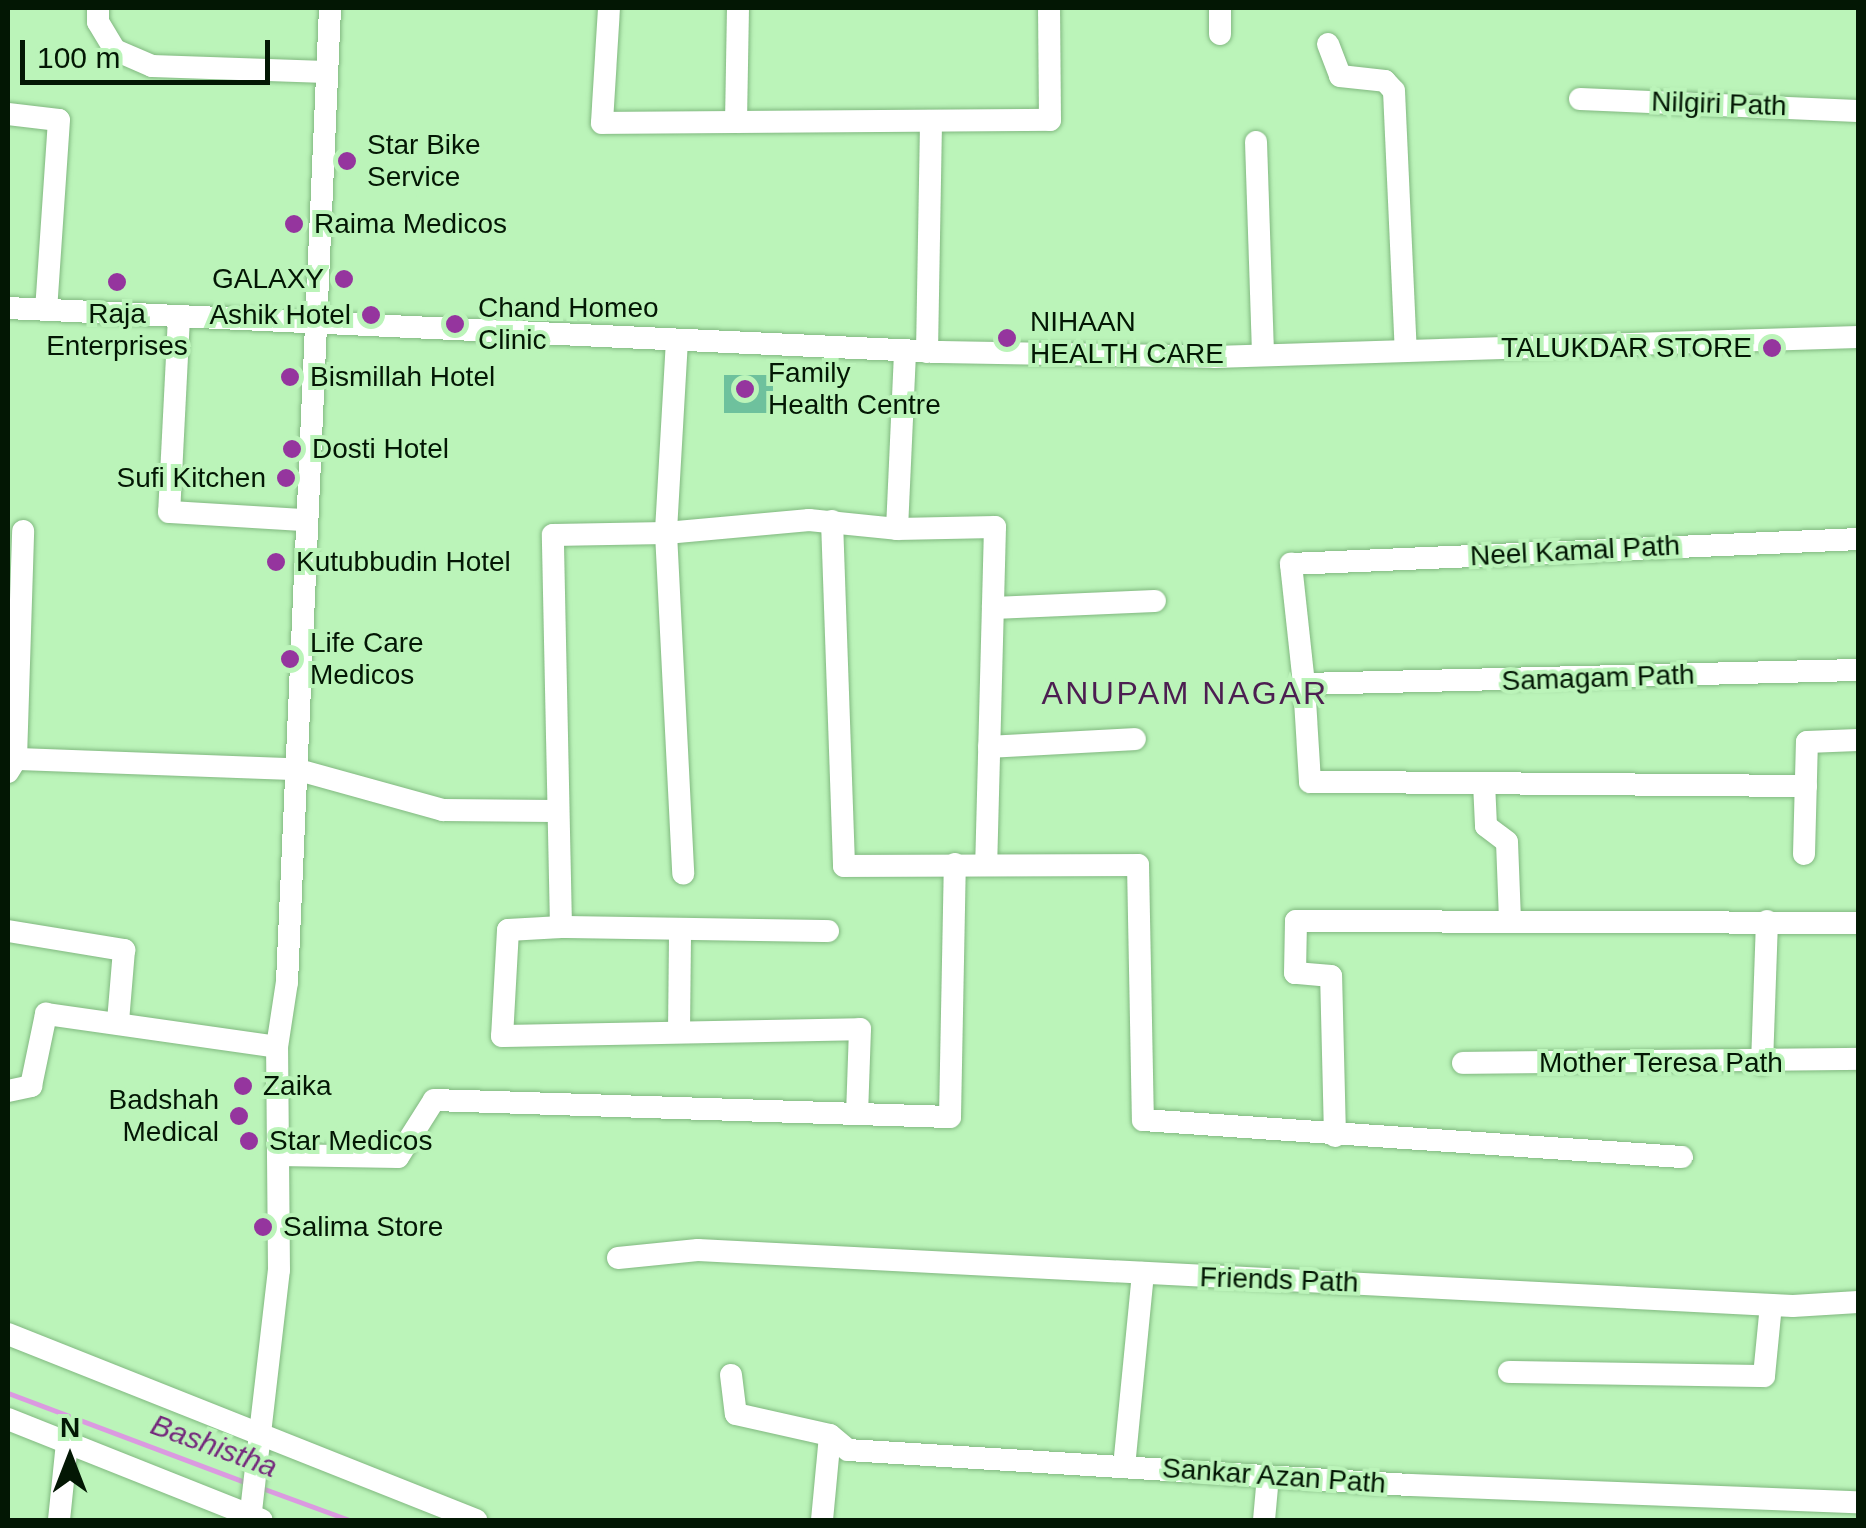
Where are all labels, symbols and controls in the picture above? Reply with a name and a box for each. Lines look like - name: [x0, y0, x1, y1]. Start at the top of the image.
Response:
- scale bar: [25, 20, 275, 82]
- text: 100 m: [37, 41, 120, 74]
- street label: Nilgiri Path: [1651, 85, 1787, 123]
- place label: Star Bike Service: [367, 128, 481, 194]
- marker: Star Bike Service: [336, 150, 358, 172]
- place label: Raima Medicos: [314, 207, 507, 241]
- marker: Raima Medicos: [283, 213, 305, 235]
- place label: GALAXY: [212, 262, 324, 296]
- marker: GALAXY: [333, 268, 355, 290]
- marker: Raja Enterprises: [106, 271, 128, 293]
- place label: Chand Homeo Clinic: [478, 291, 659, 357]
- place label: Raja Enterprises: [46, 297, 188, 363]
- place label: Ashik Hotel: [209, 298, 351, 332]
- marker: Ashik Hotel: [360, 304, 382, 326]
- place label: NIHAAN HEALTH CARE: [1030, 305, 1224, 371]
- marker: Chand Homeo Clinic: [442, 311, 468, 337]
- marker: NIHAAN HEALTH CARE: [994, 325, 1020, 351]
- place label: TALUKDAR STORE: [1501, 331, 1752, 365]
- marker: TALUKDAR STORE: [1761, 337, 1783, 359]
- place label: Family Health Centre: [768, 356, 941, 422]
- place label: Bismillah Hotel: [310, 360, 495, 394]
- marker: Bismillah Hotel: [279, 366, 301, 388]
- marker: Family Health Centre: [732, 376, 758, 402]
- place label: Dosti Hotel: [312, 432, 449, 466]
- marker: Dosti Hotel: [281, 438, 303, 460]
- place label: Sufi Kitchen: [117, 461, 266, 495]
- marker: Sufi Kitchen: [275, 467, 297, 489]
- street label: Neel Kamal Path: [1469, 529, 1681, 573]
- place label: Kutubbudin Hotel: [296, 545, 511, 579]
- marker: Kutubbudin Hotel: [265, 551, 287, 573]
- place label: Life Care Medicos: [310, 626, 424, 692]
- marker: Life Care Medicos: [279, 648, 301, 670]
- street label: Samagam Path: [1501, 658, 1695, 698]
- district label: ANUPAM NAGAR: [1041, 674, 1329, 712]
- street label: Mother Teresa Path: [1539, 1046, 1783, 1080]
- place label: Zaika: [263, 1069, 331, 1103]
- marker: Zaika: [232, 1075, 254, 1097]
- place label: Badshah Medical: [108, 1083, 219, 1149]
- marker: Badshah Medical: [228, 1105, 250, 1127]
- place label: Star Medicos: [269, 1124, 432, 1158]
- marker: Star Medicos: [238, 1130, 260, 1152]
- place label: Salima Store: [283, 1210, 443, 1244]
- marker: Salima Store: [252, 1216, 274, 1238]
- street label: Friends Path: [1199, 1260, 1359, 1300]
- water label: Bashistha: [146, 1407, 282, 1485]
- north arrow: [20, 1408, 120, 1508]
- text: N: [60, 1412, 80, 1443]
- street label: Sankar Azan Path: [1160, 1451, 1388, 1501]

